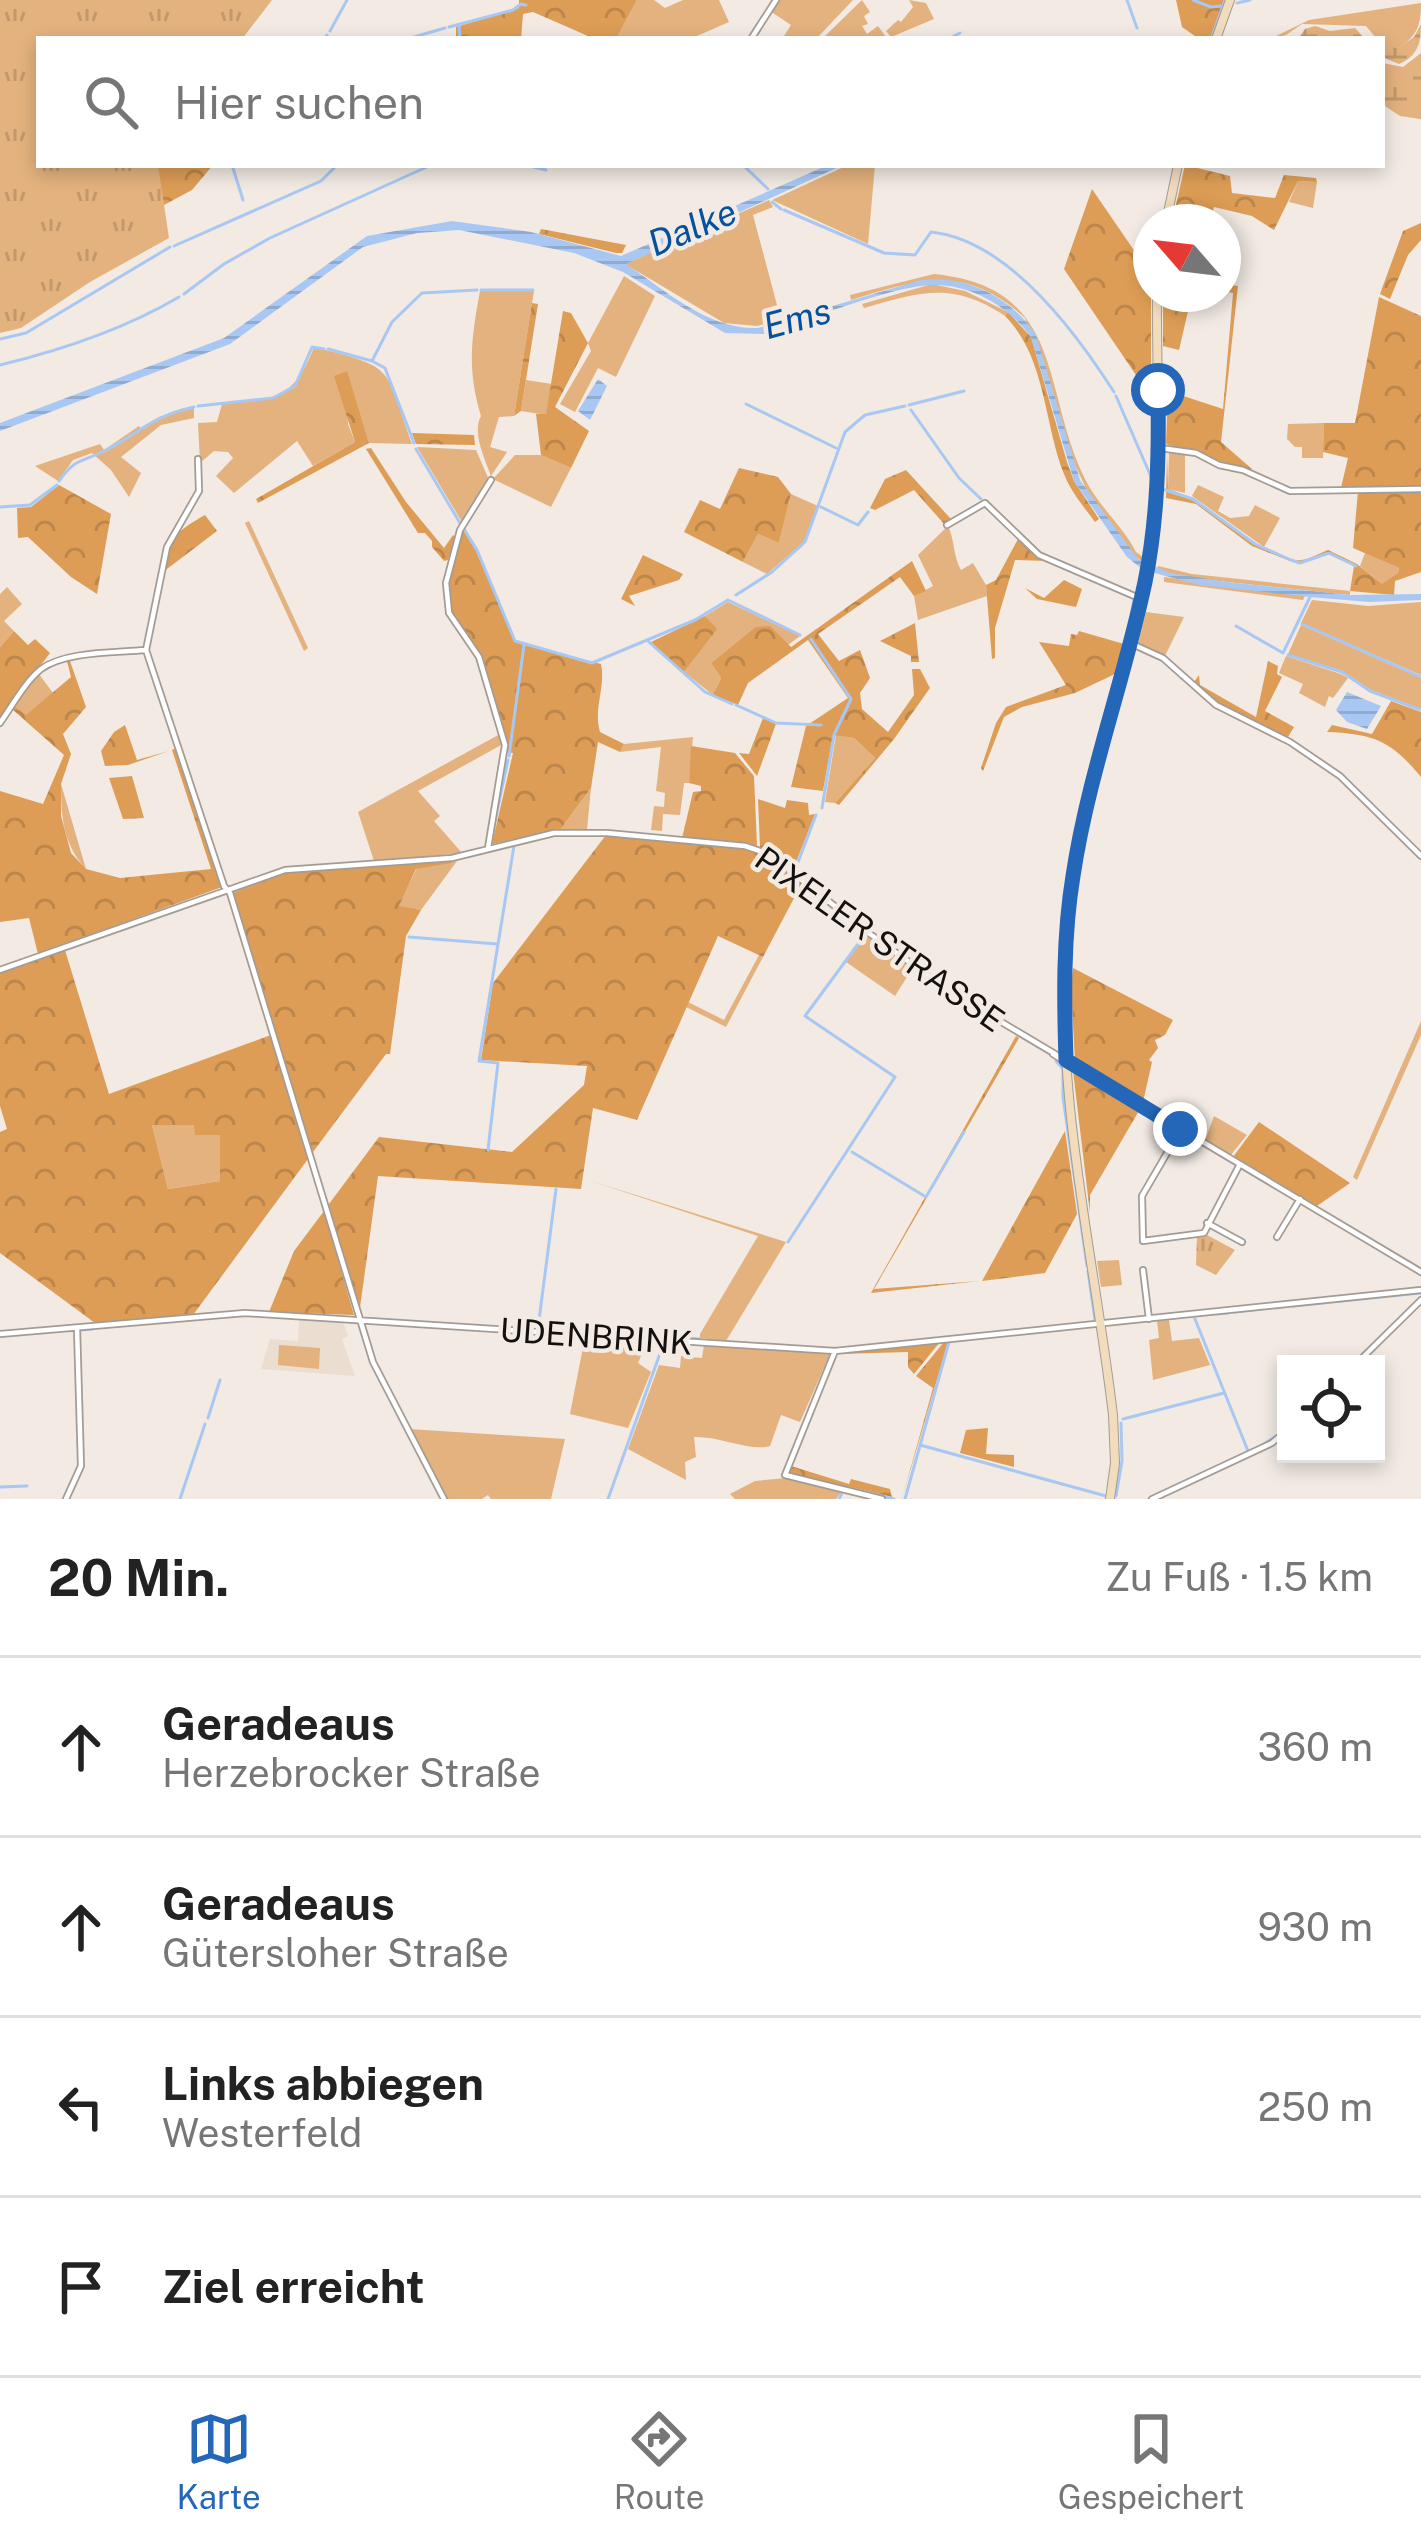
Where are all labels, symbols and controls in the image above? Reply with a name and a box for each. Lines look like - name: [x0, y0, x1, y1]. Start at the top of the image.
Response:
- search box: [36, 36, 1385, 168]
- icon: search: [78, 69, 144, 135]
- text: Hier suchen: [174, 76, 424, 129]
- water label: Dalke: [641, 190, 743, 264]
- north arrow: [1133, 204, 1241, 312]
- water label: Ems: [759, 289, 835, 347]
- route start: [1131, 363, 1185, 417]
- street label: PIXELER STRASSE: [748, 839, 1012, 1039]
- route end: [1153, 1102, 1207, 1156]
- street label: UDENBRINK: [498, 1310, 694, 1362]
- map controls: [1277, 1355, 1385, 1463]
- button: locate: [1277, 1355, 1385, 1463]
- text: 20 Min.: [48, 1548, 229, 1607]
- text: Zu Fuß · 1.5 km: [1105, 1554, 1373, 1600]
- text: Geradeaus: [162, 1697, 395, 1750]
- icon: ahead: [48, 1714, 114, 1780]
- text: 360 m: [1258, 1724, 1373, 1770]
- text: Herzebrocker Straße: [162, 1750, 541, 1796]
- text: Geradeaus: [162, 1877, 395, 1930]
- icon: ahead: [48, 1894, 114, 1960]
- text: 930 m: [1258, 1904, 1373, 1950]
- text: Gütersloher Straße: [162, 1930, 509, 1976]
- text: Links abbiegen: [162, 2057, 484, 2110]
- icon: left: [48, 2074, 114, 2140]
- text: 250 m: [1258, 2084, 1373, 2130]
- text: Westerfeld: [162, 2110, 362, 2156]
- icon: arrive: [48, 2254, 114, 2320]
- text: Ziel erreicht: [162, 2260, 424, 2313]
- tab: Karte: [177, 2406, 261, 2516]
- tab: Route: [614, 2406, 704, 2516]
- tab: Gespeichert: [1058, 2406, 1244, 2516]

